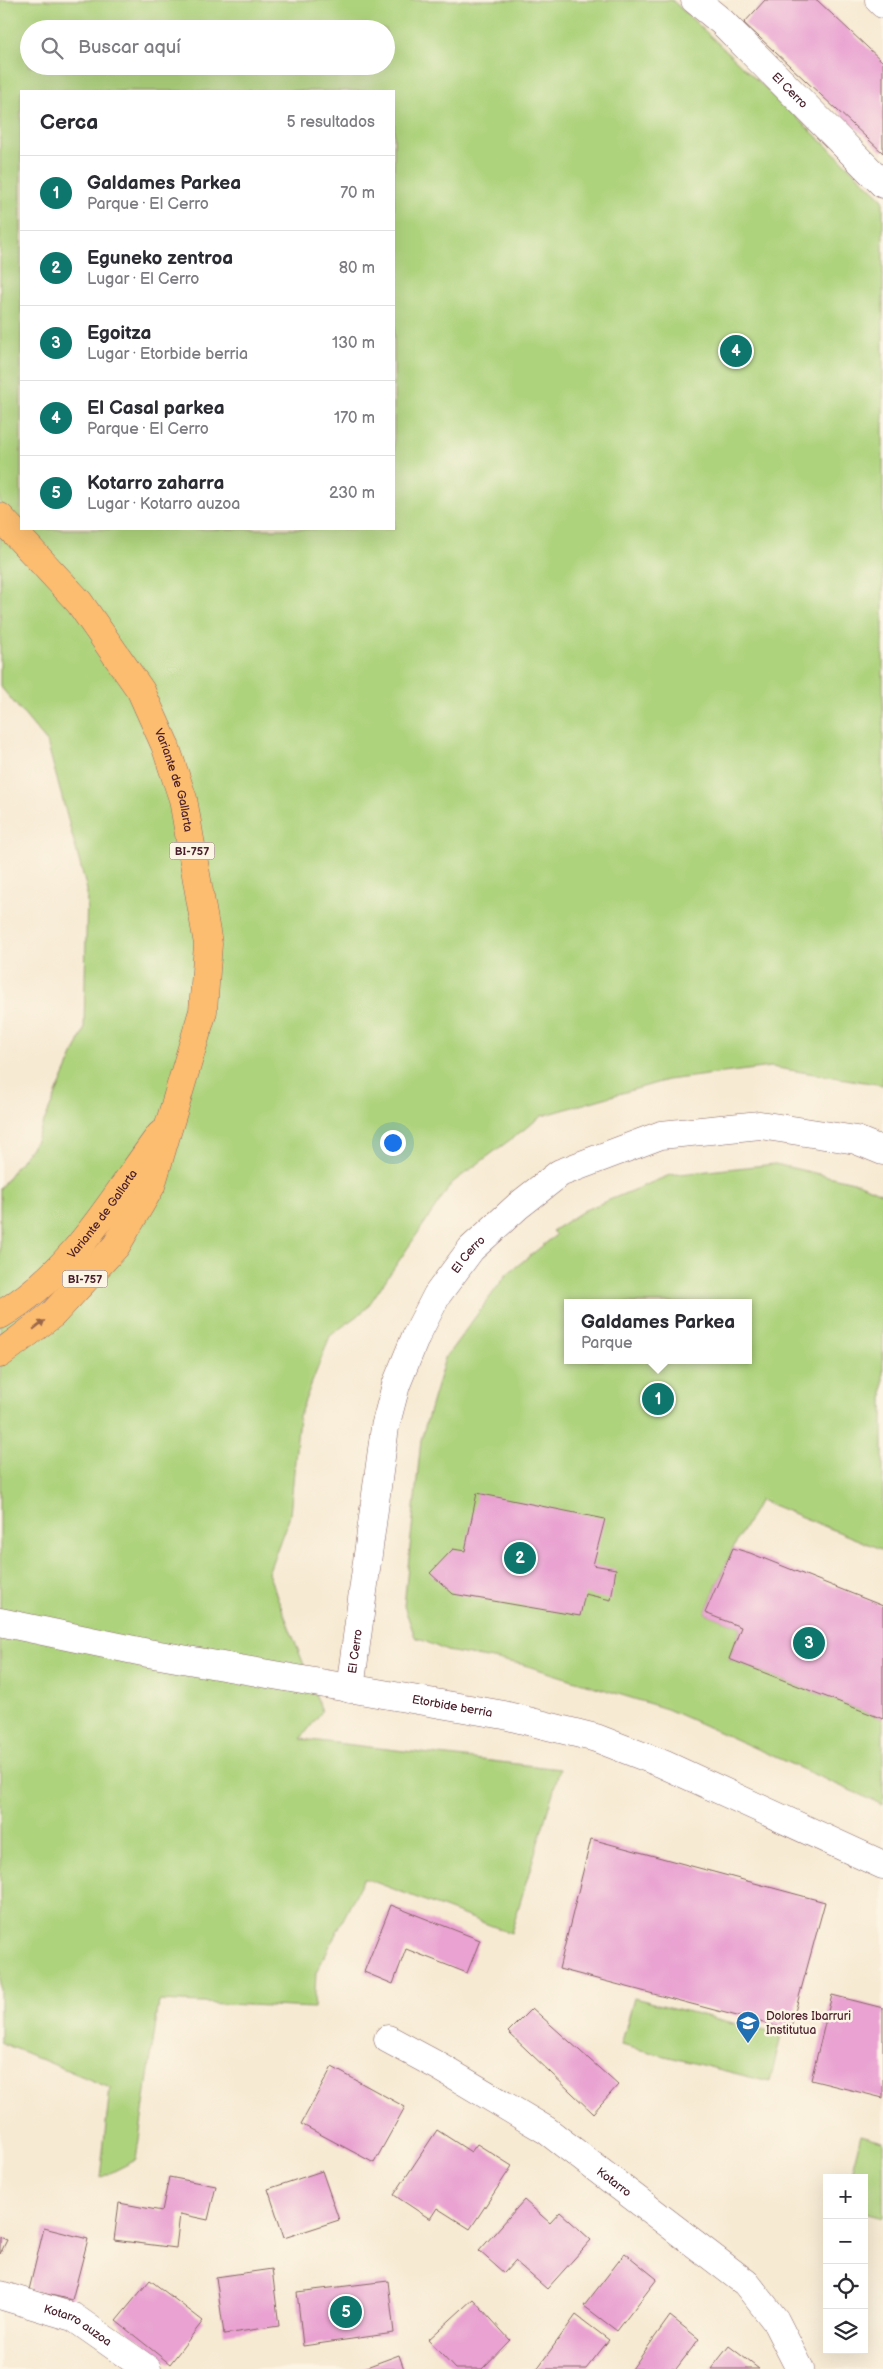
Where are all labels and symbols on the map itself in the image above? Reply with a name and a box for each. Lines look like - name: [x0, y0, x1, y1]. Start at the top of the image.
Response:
- street label: El Cerro: [769, 69, 811, 112]
- pin: 4: [720, 332, 752, 370]
- street label: Variante de Gallarta: [151, 726, 196, 833]
- road number: BI-757: [170, 842, 214, 859]
- your location: [380, 1130, 406, 1156]
- street label: Variante de Gallarta: [64, 1166, 141, 1262]
- street label: El Cerro: [448, 1232, 488, 1276]
- road number: BI-757: [62, 1270, 108, 1288]
- one-way arrow: [32, 1319, 45, 1330]
- pin: 1: [642, 1380, 674, 1418]
- pin: 2: [504, 1539, 536, 1577]
- pin: 3: [793, 1624, 825, 1662]
- street label: El Cerro: [345, 1628, 365, 1675]
- street label: Etorbide berria: [411, 1692, 494, 1720]
- place label: Dolores Ibarruri Institutua: [766, 2009, 851, 2038]
- school or university icon: Dolores Ibarruri Institutua: [735, 2010, 761, 2044]
- street label: Kotarro: [594, 2164, 634, 2200]
- pin: 5: [330, 2293, 362, 2331]
- street label: Kotarro auzoa: [42, 2301, 115, 2349]

